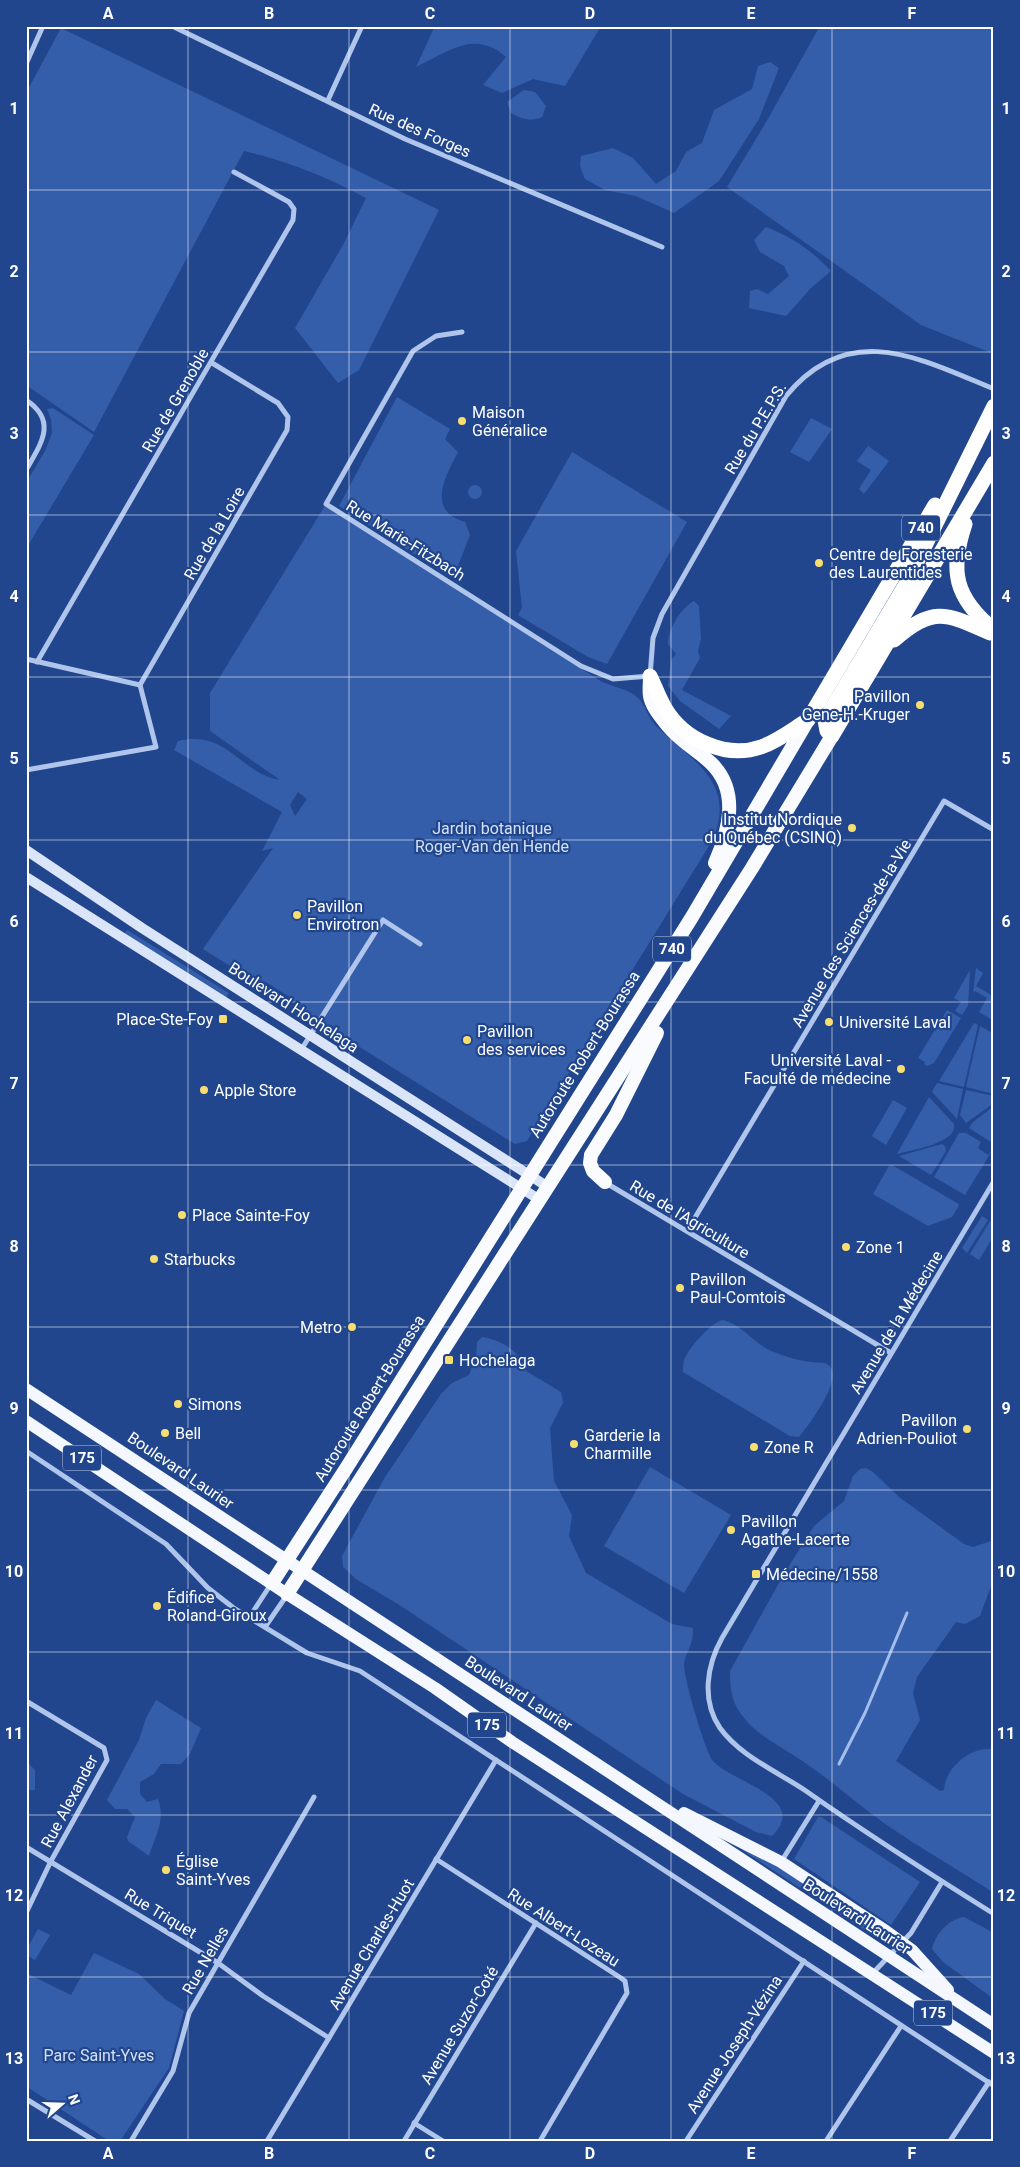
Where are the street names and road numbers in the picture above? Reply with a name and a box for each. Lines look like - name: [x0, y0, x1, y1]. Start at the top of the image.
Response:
- street label: Rue des Forges: [366, 99, 474, 161]
- street label: Rue de Grenoble: [138, 345, 213, 455]
- street label: Rue du P.E.P.S.: [721, 379, 790, 478]
- street label: Rue de la Loire: [180, 483, 249, 583]
- street label: Rue Marie-Fitzbach: [343, 496, 469, 585]
- road number: 740: [902, 516, 940, 540]
- street label: Avenue des Sciences-de-la-Vie: [788, 836, 915, 1031]
- road number: 740: [653, 936, 691, 962]
- street label: Boulevard Hochelaga: [225, 958, 362, 1057]
- street label: Autoroute Robert-Bourassa: [525, 967, 644, 1141]
- street label: Rue de l'Agriculture: [627, 1176, 753, 1263]
- street label: Avenue de la Médecine: [846, 1247, 947, 1397]
- street label: Autoroute Robert-Bourassa: [310, 1311, 429, 1485]
- street label: Boulevard Laurier: [124, 1428, 238, 1513]
- road number: 175: [63, 1446, 101, 1470]
- street label: Boulevard Laurier: [461, 1652, 576, 1736]
- road number: 175: [468, 1712, 506, 1738]
- street label: Rue Alexander: [37, 1751, 102, 1851]
- street label: Avenue Charles-Huot: [325, 1875, 418, 2013]
- street label: Boulevard Laurier: [799, 1875, 914, 1959]
- street label: Rue Triquet: [121, 1884, 200, 1942]
- street label: Rue Albert-Lozeau: [504, 1884, 623, 1971]
- street label: Rue Nelles: [178, 1923, 233, 1998]
- street label: Avenue Suzor-Coté: [417, 1963, 502, 2088]
- street label: Avenue Joseph-Vézina: [683, 1972, 786, 2117]
- road number: 175: [914, 2000, 952, 2026]

